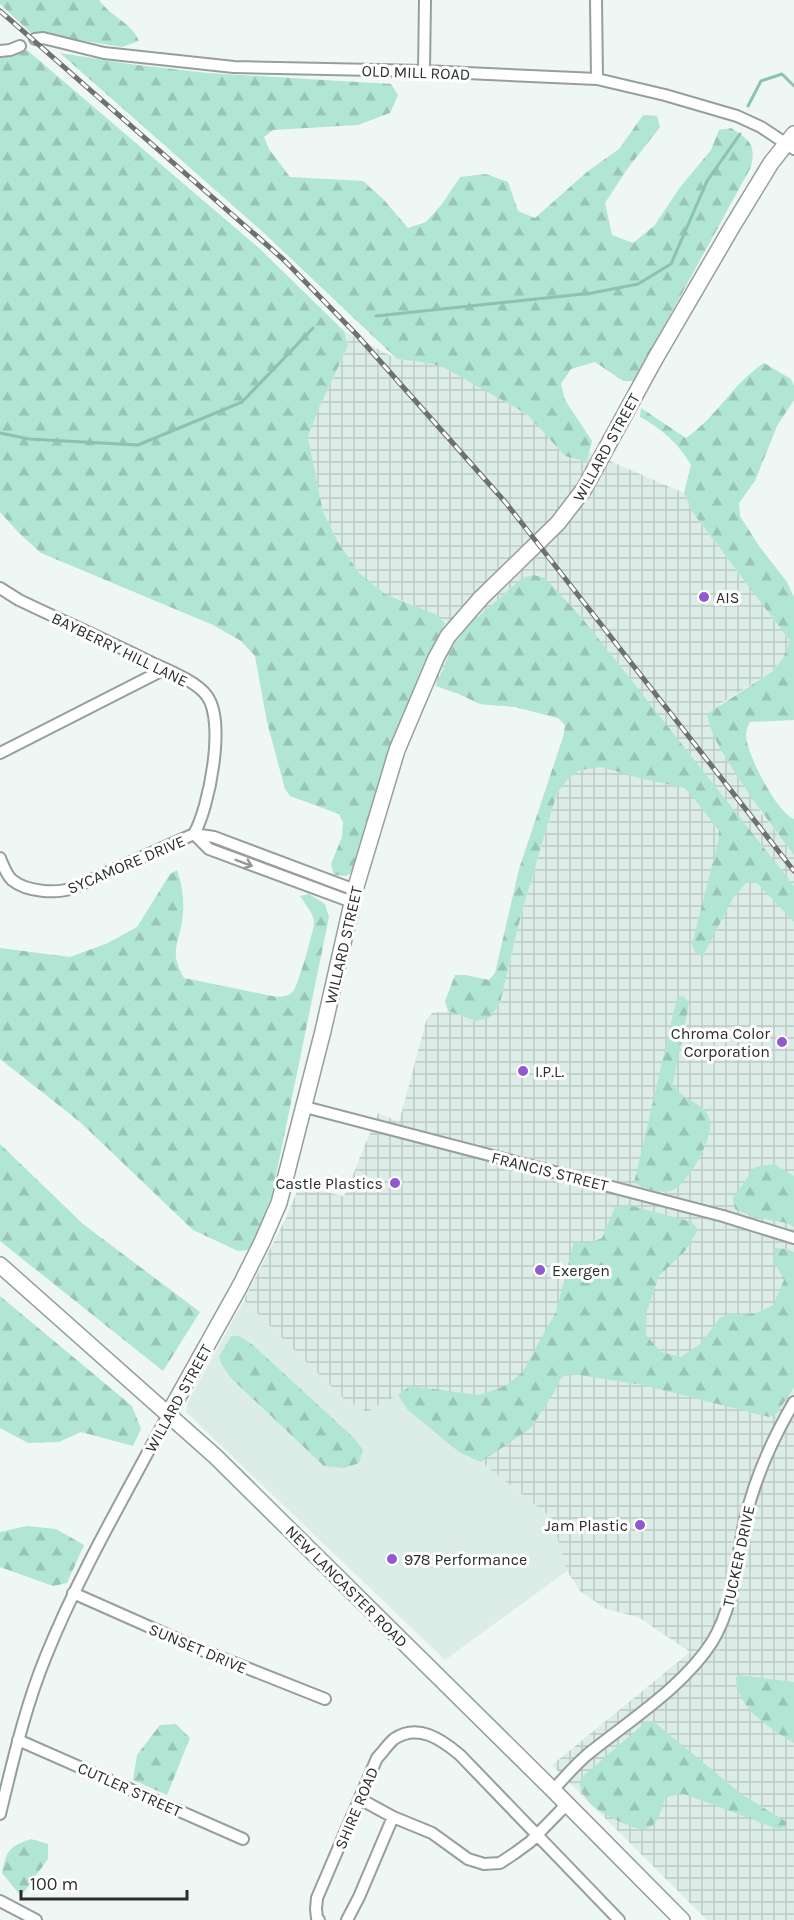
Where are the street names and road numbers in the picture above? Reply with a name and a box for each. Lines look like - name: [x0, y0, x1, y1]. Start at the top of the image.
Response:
- street label: OLD MILL ROAD: [361, 61, 471, 84]
- street label: WILLARD STREET: [569, 390, 644, 505]
- street label: BAYBERRY HILL LANE: [49, 608, 191, 691]
- street label: SYCAMORE DRIVE: [64, 831, 188, 898]
- street label: WILLARD STREET: [321, 884, 366, 1006]
- street label: FRANCIS STREET: [490, 1148, 610, 1195]
- street label: WILLARD STREET: [141, 1341, 216, 1456]
- street label: TUCKER DRIVE: [718, 1504, 759, 1609]
- street label: NEW LANCASTER ROAD: [282, 1521, 412, 1651]
- street label: SUNSET DRIVE: [146, 1619, 250, 1678]
- street label: CUTLER STREET: [75, 1758, 185, 1821]
- street label: SHIRE ROAD: [331, 1764, 382, 1852]

